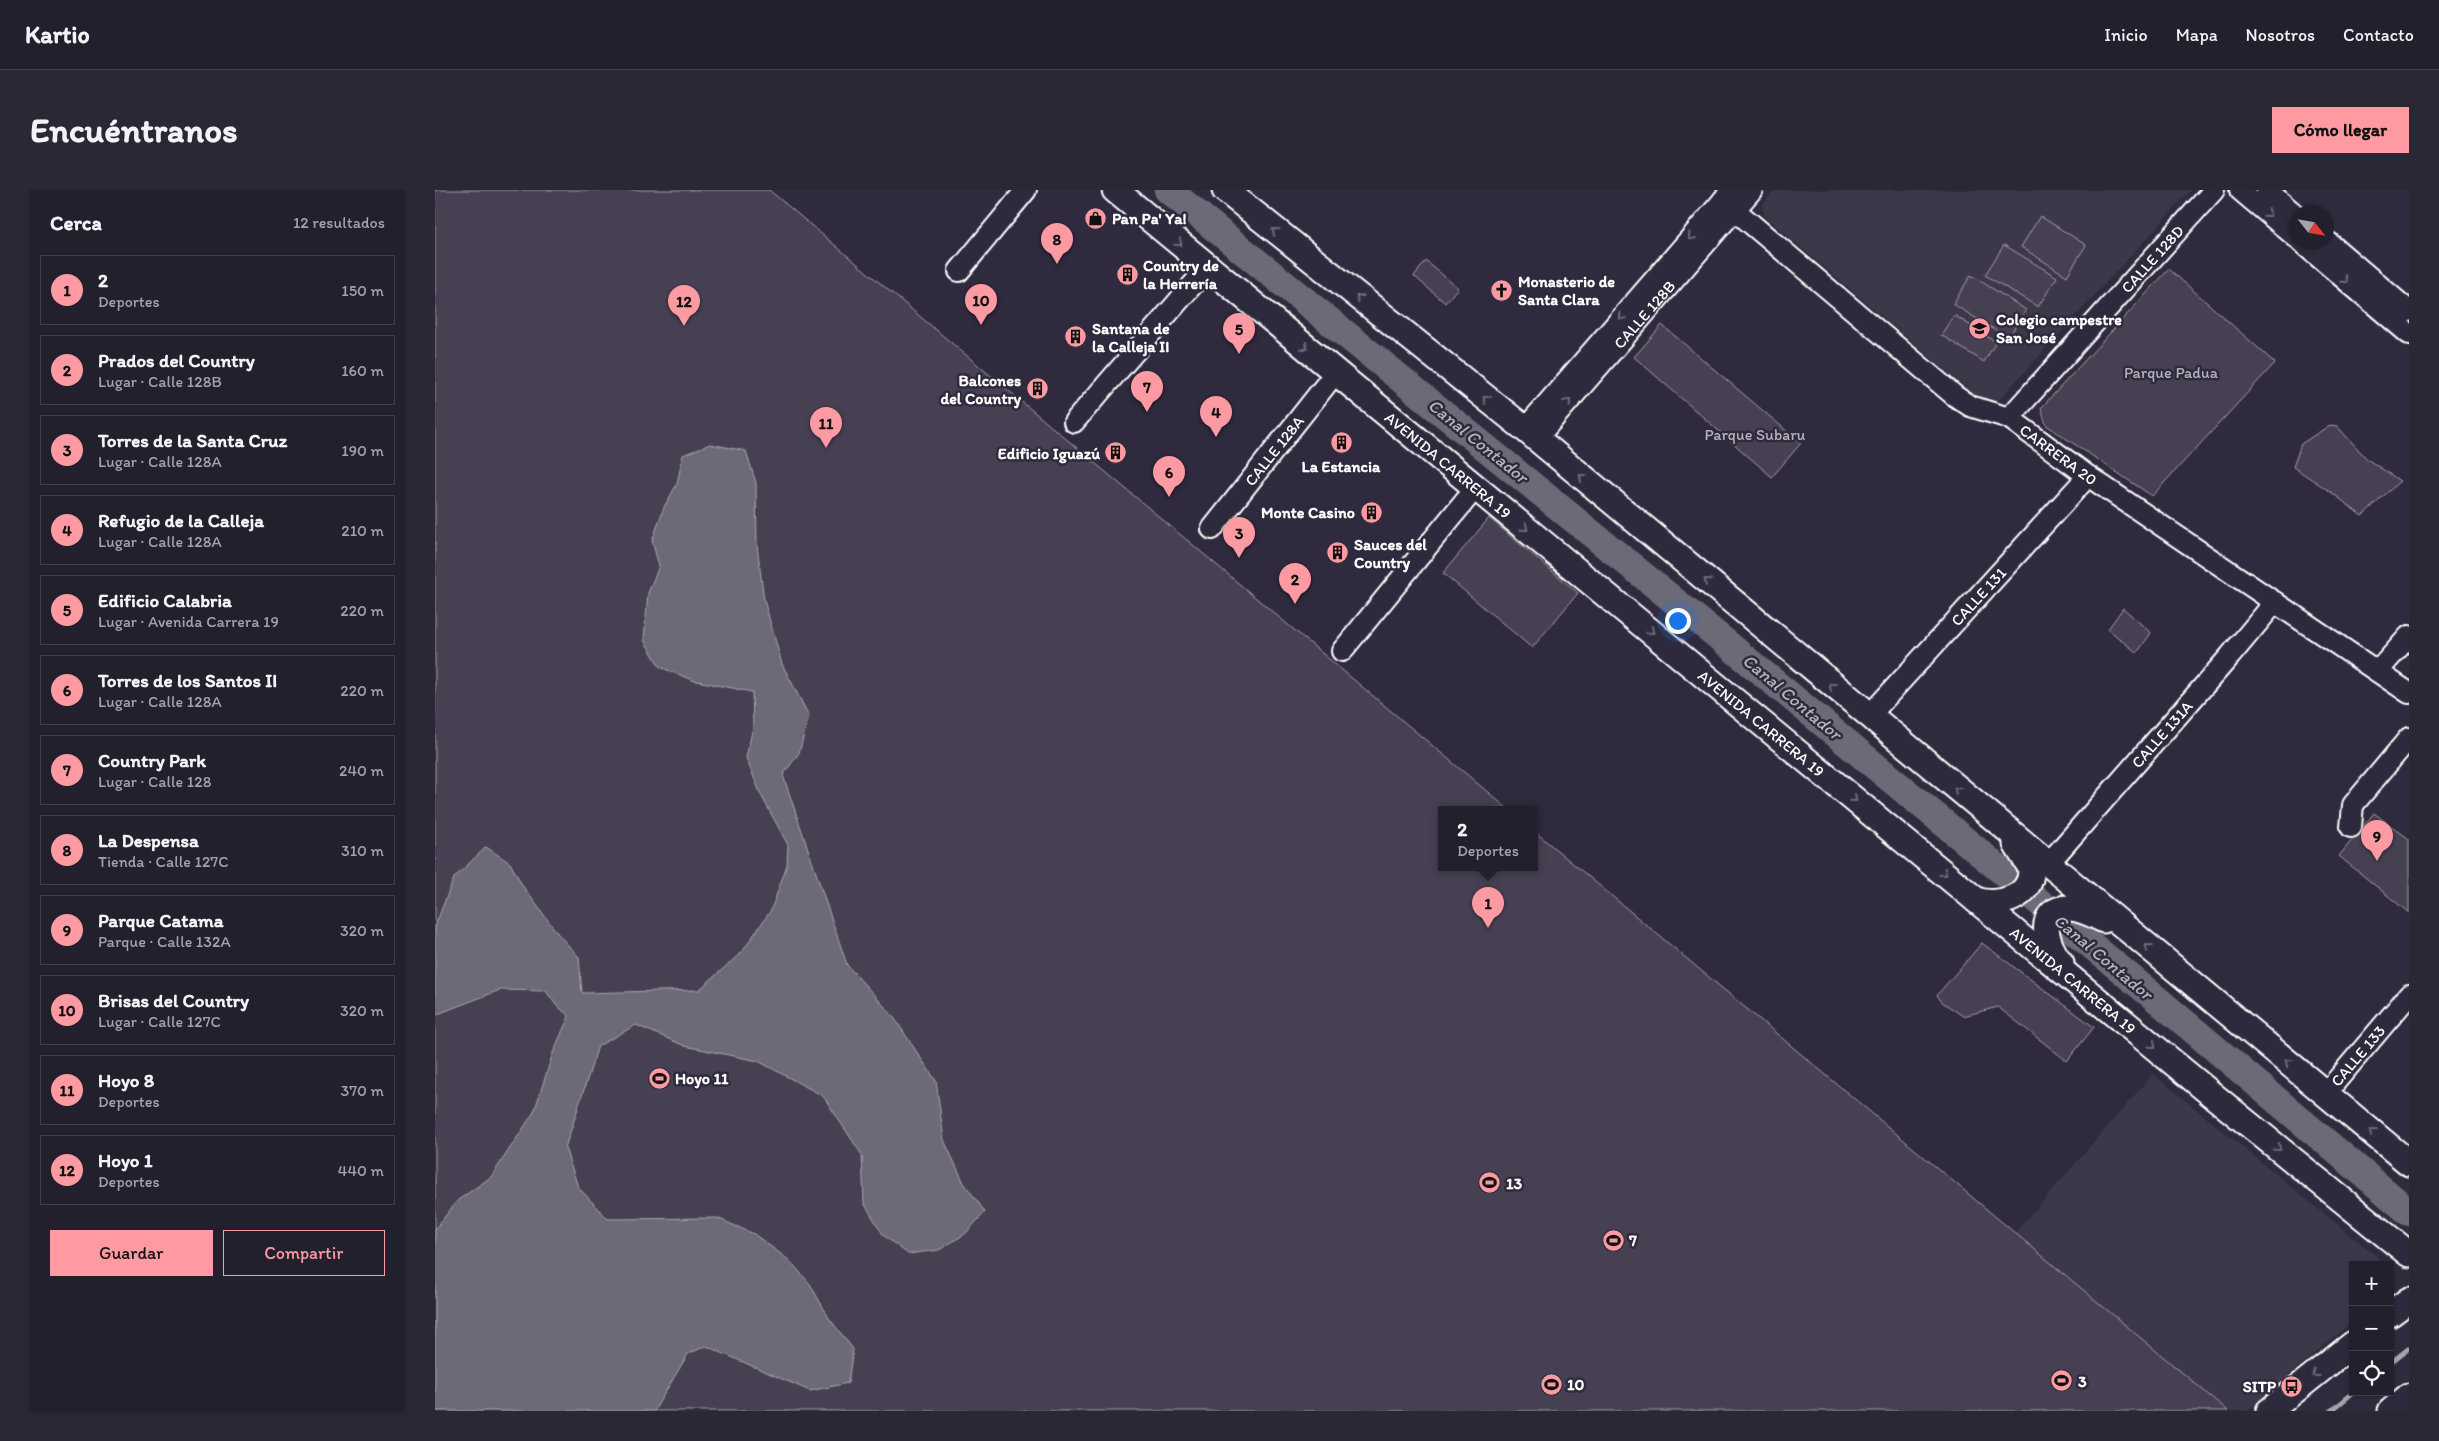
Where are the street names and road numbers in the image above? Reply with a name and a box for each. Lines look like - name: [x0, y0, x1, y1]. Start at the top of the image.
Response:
- street label: CALLE 128D: [2117, 221, 2188, 297]
- street label: CALLE 128B: [1609, 276, 1679, 352]
- street label: AVENIDA CARRERA 19: [1381, 407, 1515, 522]
- street label: CALLE 128A: [1240, 412, 1308, 489]
- street label: CARRERA 20: [2016, 420, 2101, 489]
- street label: CALLE 131: [1947, 563, 2010, 630]
- street label: AVENIDA CARRERA 19: [1695, 666, 1828, 781]
- street label: CALLE 131A: [2127, 697, 2196, 772]
- street label: AVENIDA CARRERA 19: [2006, 923, 2140, 1038]
- street label: CALLE 133: [2326, 1021, 2389, 1090]

